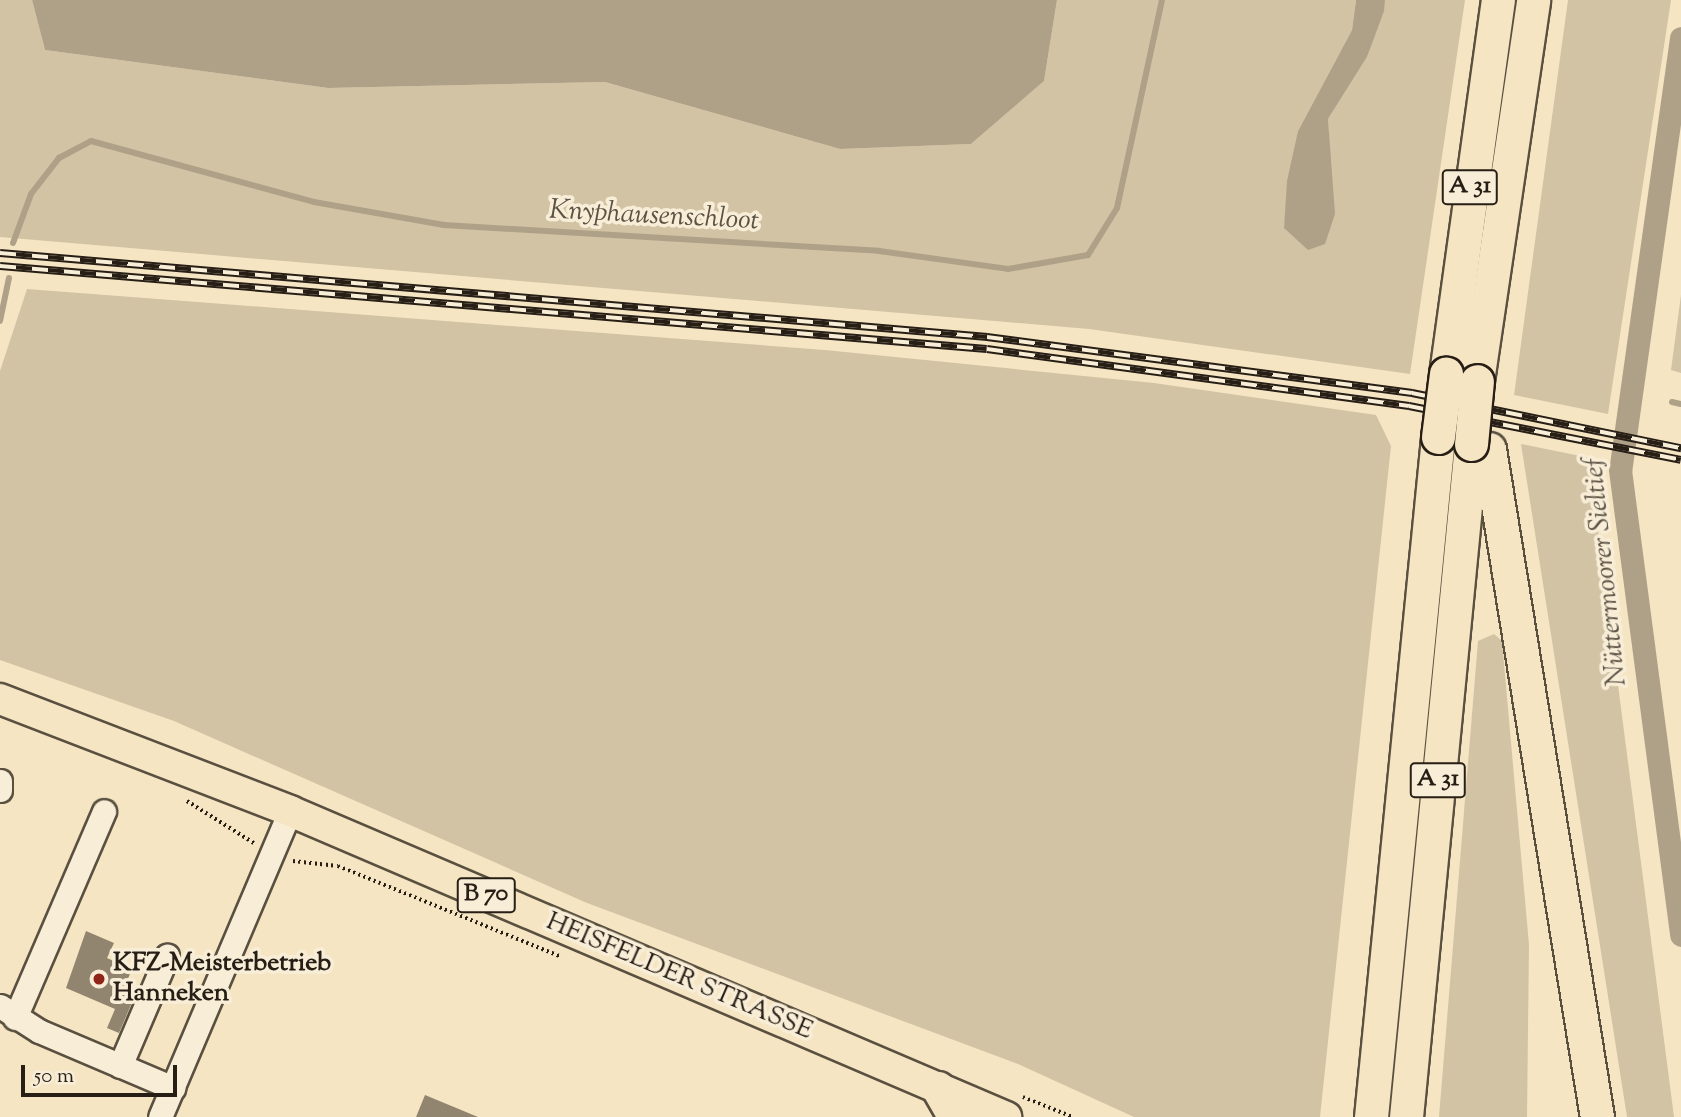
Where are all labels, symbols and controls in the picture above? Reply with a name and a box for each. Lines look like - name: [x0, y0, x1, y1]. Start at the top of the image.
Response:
- road number: A 31: [1440, 167, 1500, 208]
- water label: Knyphausenschloot: [548, 194, 760, 238]
- water label: Nüttermoorer Sieltief: [1577, 456, 1635, 688]
- road number: A 31: [1408, 760, 1468, 800]
- road number: B 70: [456, 874, 516, 916]
- street label: HEISFELDER STRASSE: [541, 907, 817, 1047]
- place label: KFZ-Meisterbetrieb Hanneken: [113, 948, 331, 1010]
- marker: KFZ-Meisterbetrieb Hanneken: [91, 971, 107, 987]
- scale bar: [24, 1050, 180, 1094]
- text: 50 m: [34, 1062, 74, 1092]

